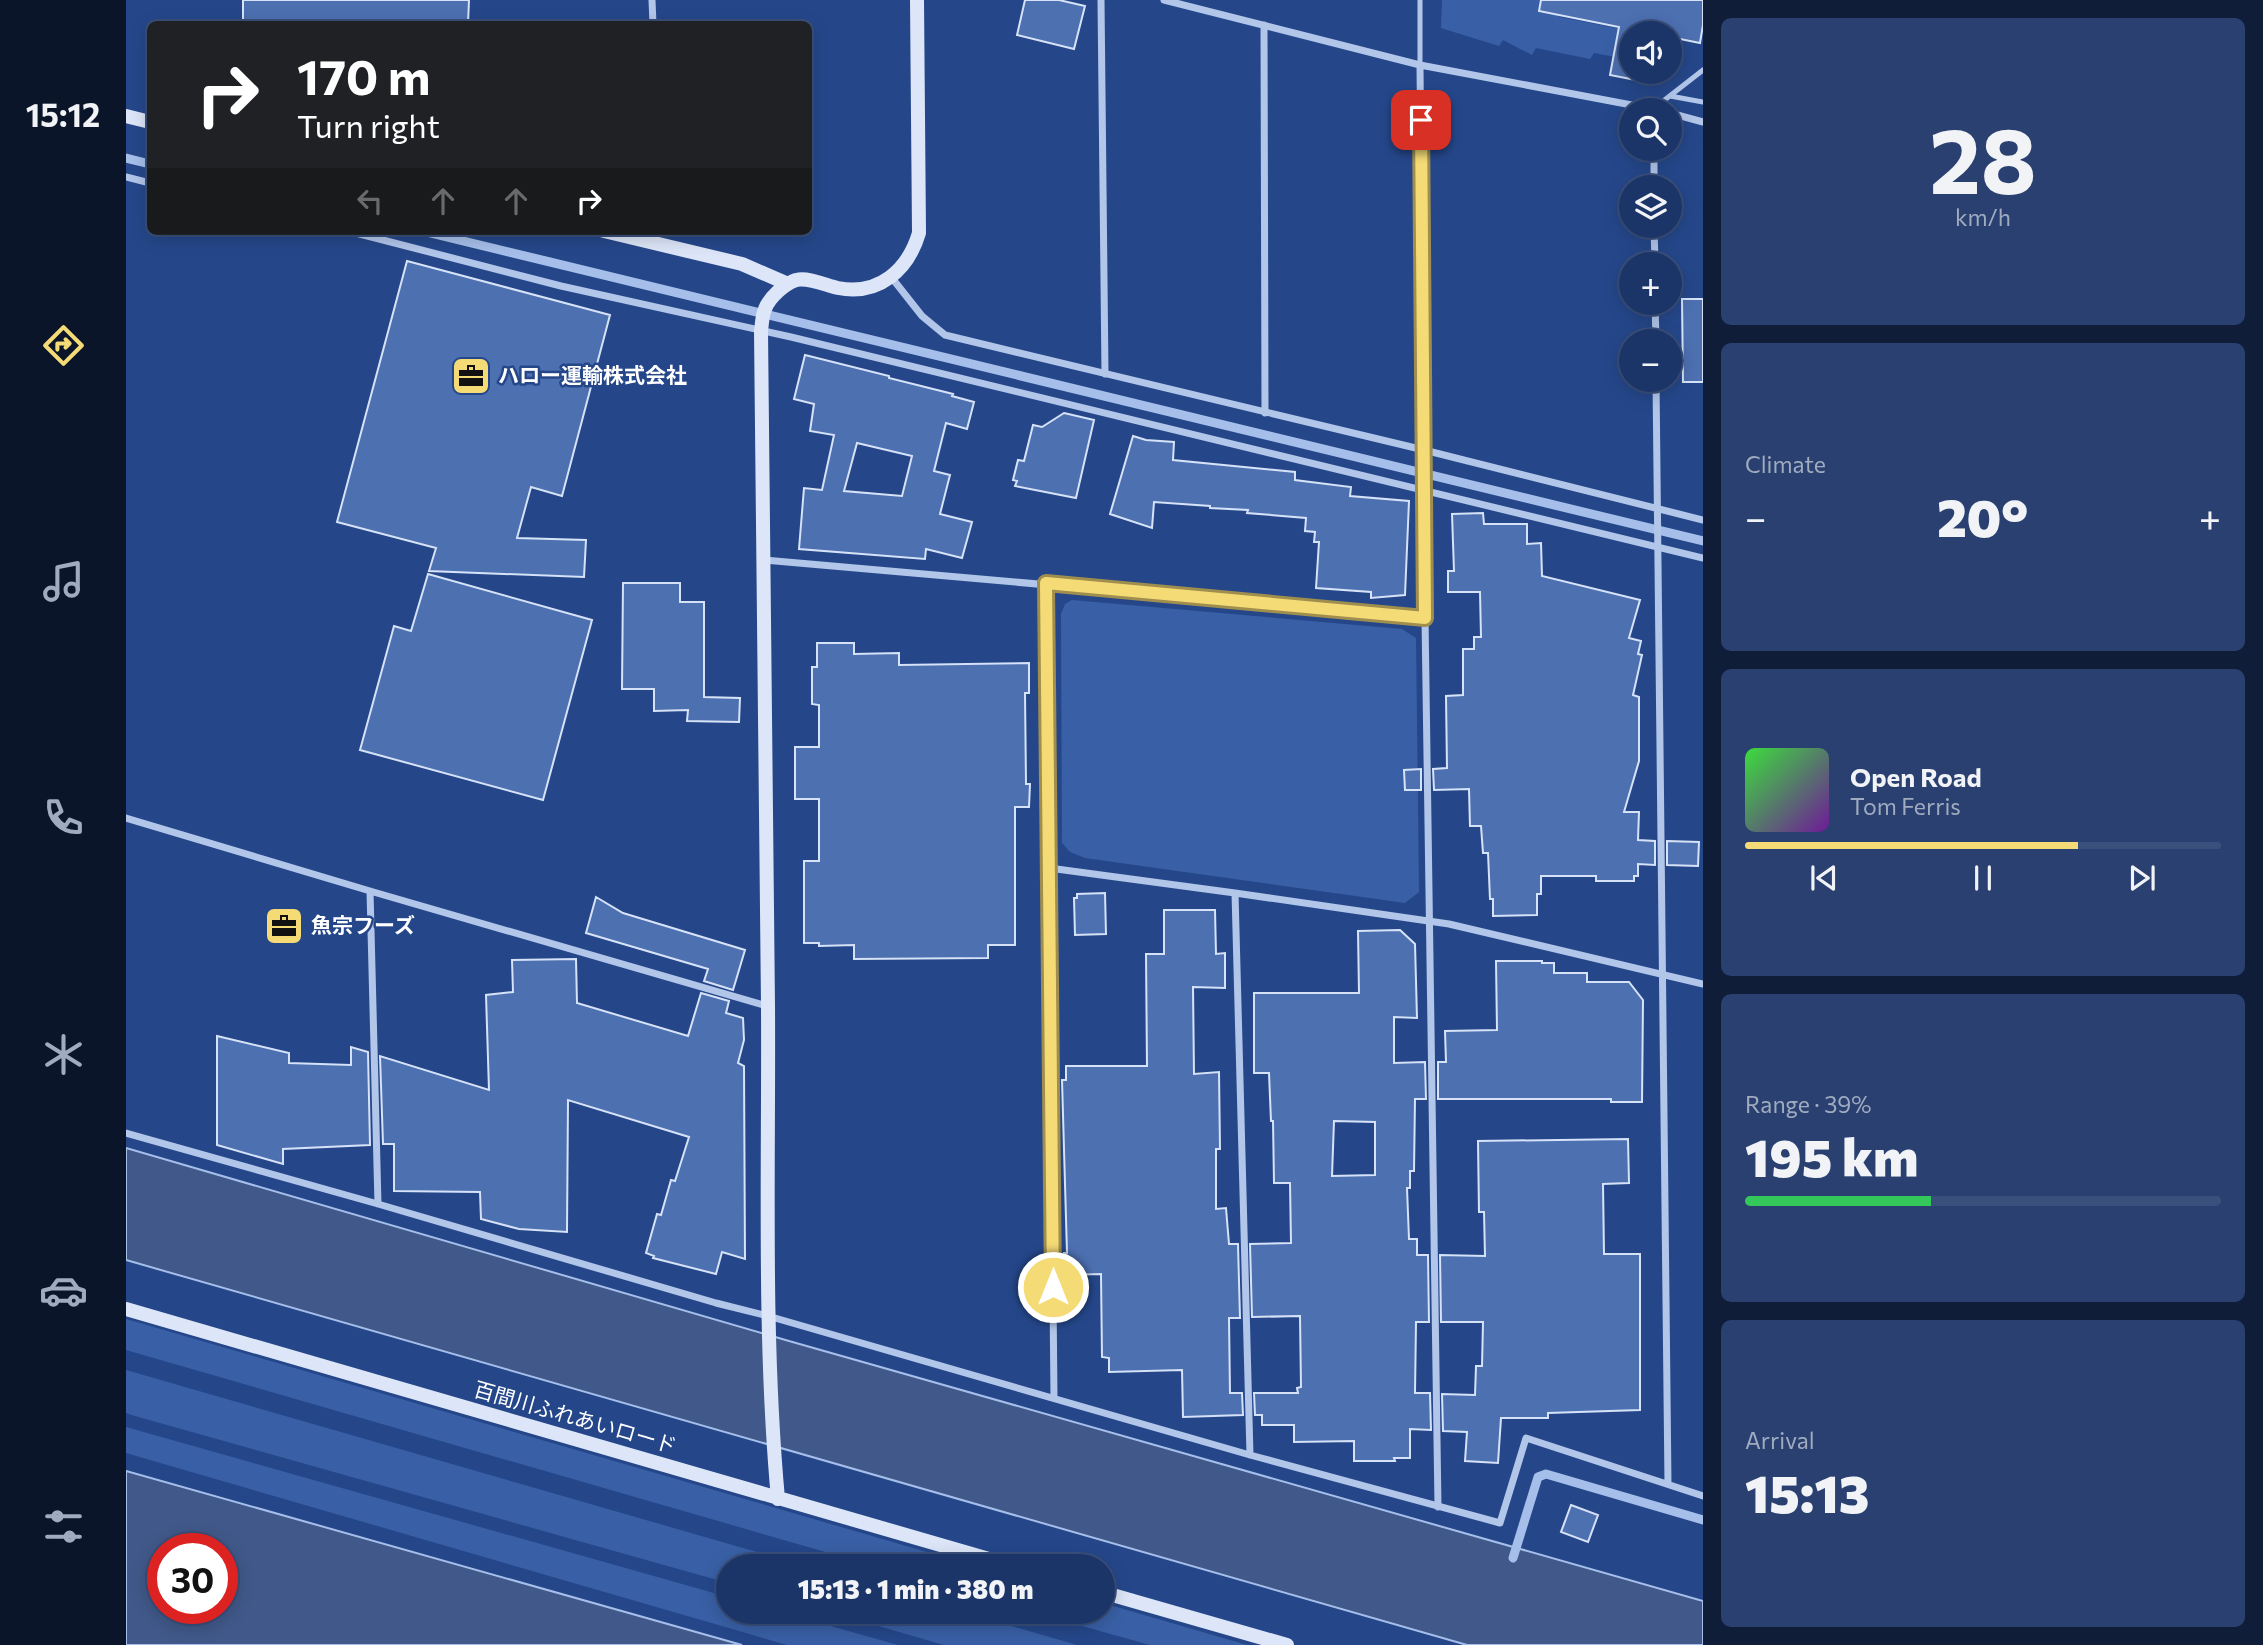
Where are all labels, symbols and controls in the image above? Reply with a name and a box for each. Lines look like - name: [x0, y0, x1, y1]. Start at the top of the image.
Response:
- map controls: [1619, 21, 1682, 392]
- button: sound: [1619, 21, 1682, 84]
- text: 170 m: [297, 45, 430, 105]
- icon: right: [182, 49, 273, 140]
- pin: [1391, 90, 1451, 150]
- text: 15:12: [26, 94, 100, 134]
- button: search: [1619, 98, 1682, 161]
- icon: arrive: [1402, 101, 1440, 139]
- text: 28: [1929, 101, 2037, 213]
- text: Turn right: [297, 105, 440, 145]
- button: layers: [1619, 175, 1682, 238]
- icon: left: [351, 182, 389, 220]
- icon: ahead: [424, 182, 462, 220]
- icon: ahead: [497, 182, 535, 220]
- icon: right: [570, 182, 608, 220]
- text: km/h: [1955, 203, 2011, 231]
- button: +: [1619, 252, 1682, 315]
- icon: directions: [39, 321, 88, 370]
- button: −: [1619, 329, 1682, 392]
- office icon: ハロー運輸株式会社: [450, 355, 492, 397]
- place label: ハロー運輸株式会社: [498, 362, 687, 387]
- text: Climate: [1745, 450, 1826, 478]
- text: 20°: [1937, 484, 2028, 548]
- text: −: [1745, 493, 1767, 540]
- text: +: [2199, 493, 2221, 540]
- icon: music: [39, 557, 88, 606]
- text: Open Road: [1850, 761, 1982, 792]
- text: Tom Ferris: [1850, 792, 1961, 820]
- icon: phone: [39, 793, 88, 842]
- icon: previous: [1805, 859, 1843, 897]
- icon: pause: [1964, 859, 2002, 897]
- icon: next: [2123, 859, 2161, 897]
- office icon: 魚宗フーズ: [263, 905, 305, 947]
- place label: 魚宗フーズ: [311, 912, 415, 937]
- icon: climate: [39, 1030, 88, 1079]
- text: Range · 39%: [1745, 1090, 1872, 1118]
- text: 195 km: [1745, 1124, 1918, 1188]
- position arrow: [1016, 1250, 1090, 1324]
- icon: car: [39, 1266, 88, 1315]
- street label: 百間川ふれあいロード: [471, 1376, 680, 1458]
- text: Arrival: [1745, 1426, 1815, 1454]
- text: 15:13: [1745, 1460, 1869, 1524]
- icon: filters: [39, 1502, 88, 1551]
- speed limit sign: 30: [147, 1533, 238, 1624]
- text: 15:13 · 1 min · 380 m: [798, 1573, 1033, 1604]

